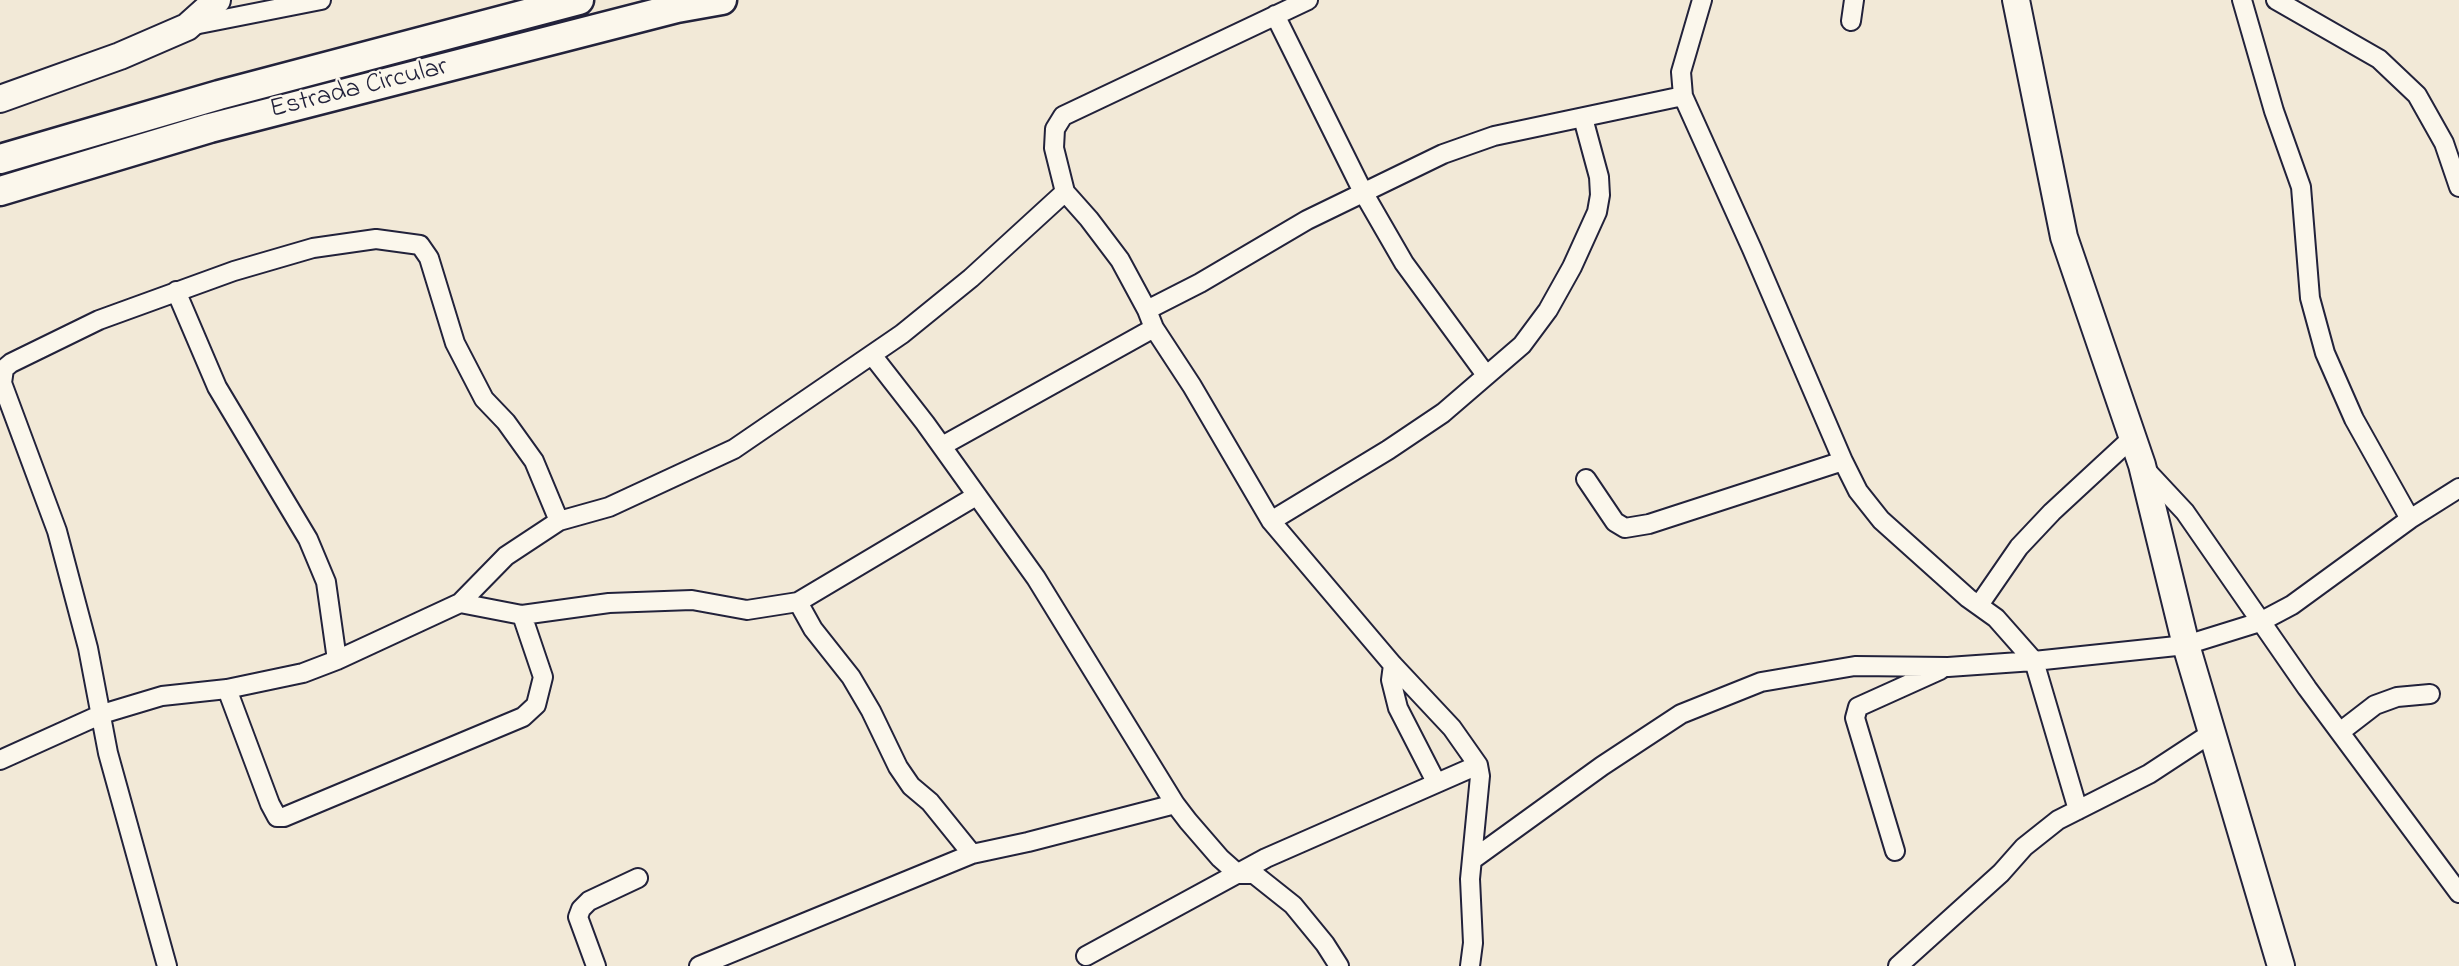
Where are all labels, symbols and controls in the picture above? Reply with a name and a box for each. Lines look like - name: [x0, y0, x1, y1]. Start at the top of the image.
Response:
- street label: Estrada Circular: [267, 52, 451, 128]

